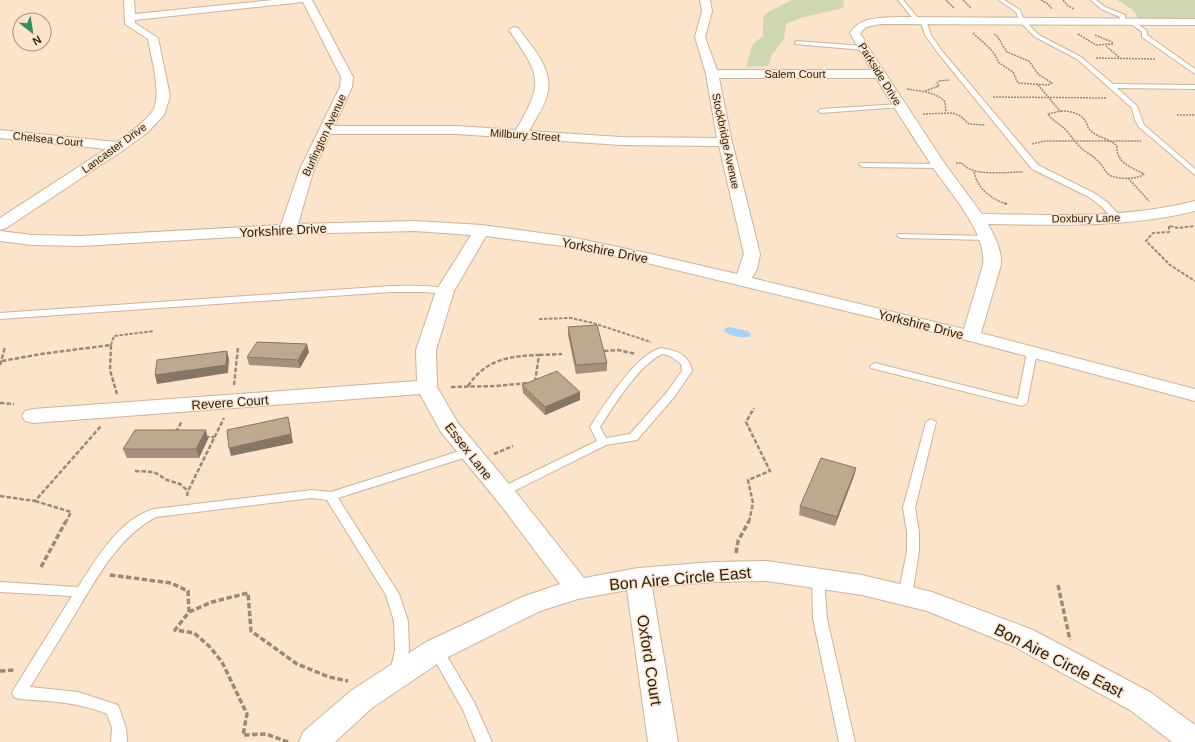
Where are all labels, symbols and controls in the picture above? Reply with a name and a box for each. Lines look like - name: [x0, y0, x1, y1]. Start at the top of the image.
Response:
- north arrow: [12, 12, 52, 52]
- text: N: [31, 33, 43, 48]
- street label: Parkside Drive: [856, 40, 904, 108]
- street label: Salem Court: [764, 68, 826, 80]
- street label: Burlington Avenue: [300, 92, 348, 178]
- street label: Stockbridge Avenue: [710, 92, 742, 190]
- street label: Lancaster Drive: [79, 121, 149, 175]
- street label: Millbury Street: [490, 127, 560, 143]
- street label: Chelsea Court: [12, 129, 84, 149]
- street label: Doxbury Lane: [1052, 211, 1120, 225]
- street label: Yorkshire Drive: [239, 221, 327, 240]
- street label: Yorkshire Drive: [560, 235, 649, 266]
- street label: Yorkshire Drive: [877, 307, 965, 342]
- street label: Revere Court: [191, 392, 270, 413]
- street label: Essex Lane: [442, 420, 495, 483]
- street label: Bon Aire Circle East: [608, 564, 752, 593]
- street label: Oxford Court: [634, 614, 665, 707]
- street label: Bon Aire Circle East: [992, 621, 1127, 701]

